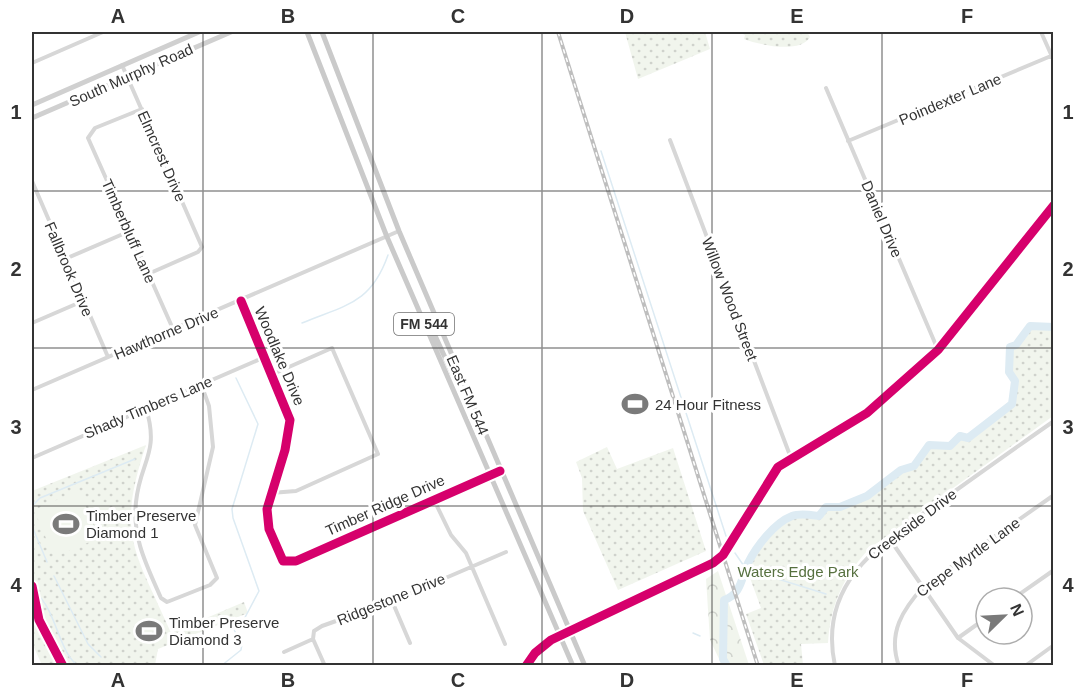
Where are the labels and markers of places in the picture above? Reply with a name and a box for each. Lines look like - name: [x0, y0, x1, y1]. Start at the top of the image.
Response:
- sports icon: 24 Hour Fitness: [620, 389, 650, 419]
- place label: 24 Hour Fitness: [655, 396, 761, 413]
- place label: Timber Preserve Diamond 1: [86, 507, 196, 541]
- sports icon: Timber Preserve Diamond 1: [51, 509, 81, 539]
- place label: Timber Preserve Diamond 3: [169, 614, 279, 648]
- sports icon: Timber Preserve Diamond 3: [134, 616, 164, 646]

